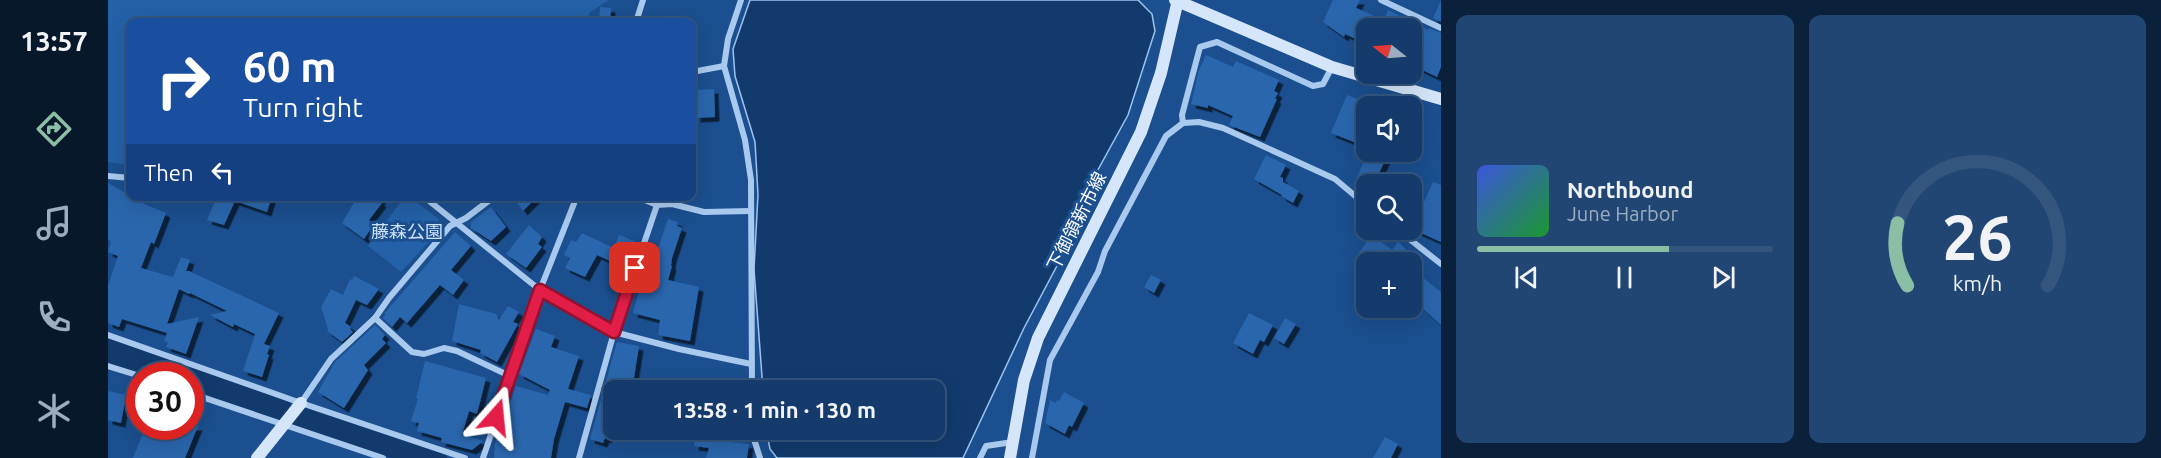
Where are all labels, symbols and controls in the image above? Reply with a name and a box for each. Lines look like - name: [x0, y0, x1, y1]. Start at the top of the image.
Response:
- north arrow: [1356, 18, 1422, 84]
- map controls: [1356, 18, 1422, 318]
- text: 13:57: [20, 26, 88, 56]
- icon: right: [144, 42, 222, 120]
- text: 60 m: [243, 43, 337, 90]
- text: Turn right: [243, 92, 363, 122]
- button: sound: [1356, 96, 1422, 162]
- icon: directions: [33, 108, 75, 150]
- icon: left: [206, 156, 239, 189]
- text: Then: [144, 160, 194, 185]
- street label: 下御領新市線: [1043, 168, 1109, 274]
- button: search: [1356, 174, 1422, 240]
- text: Northbound: [1567, 177, 1693, 202]
- icon: music: [33, 202, 75, 244]
- text: June Harbor: [1567, 202, 1678, 225]
- text: 26: [1942, 202, 2012, 272]
- park label: 藤森公園: [371, 221, 443, 241]
- pin: [609, 242, 660, 293]
- icon: arrive: [618, 251, 651, 284]
- button: +: [1356, 252, 1422, 318]
- icon: previous: [1510, 261, 1543, 294]
- icon: pause: [1608, 261, 1641, 294]
- icon: next: [1707, 261, 1740, 294]
- text: km/h: [1952, 271, 2002, 295]
- icon: phone: [33, 296, 75, 338]
- speed limit sign: 30: [126, 362, 204, 440]
- position arrow: [464, 385, 528, 449]
- icon: climate: [33, 390, 75, 432]
- text: 13:58 · 1 min · 130 m: [672, 397, 876, 422]

